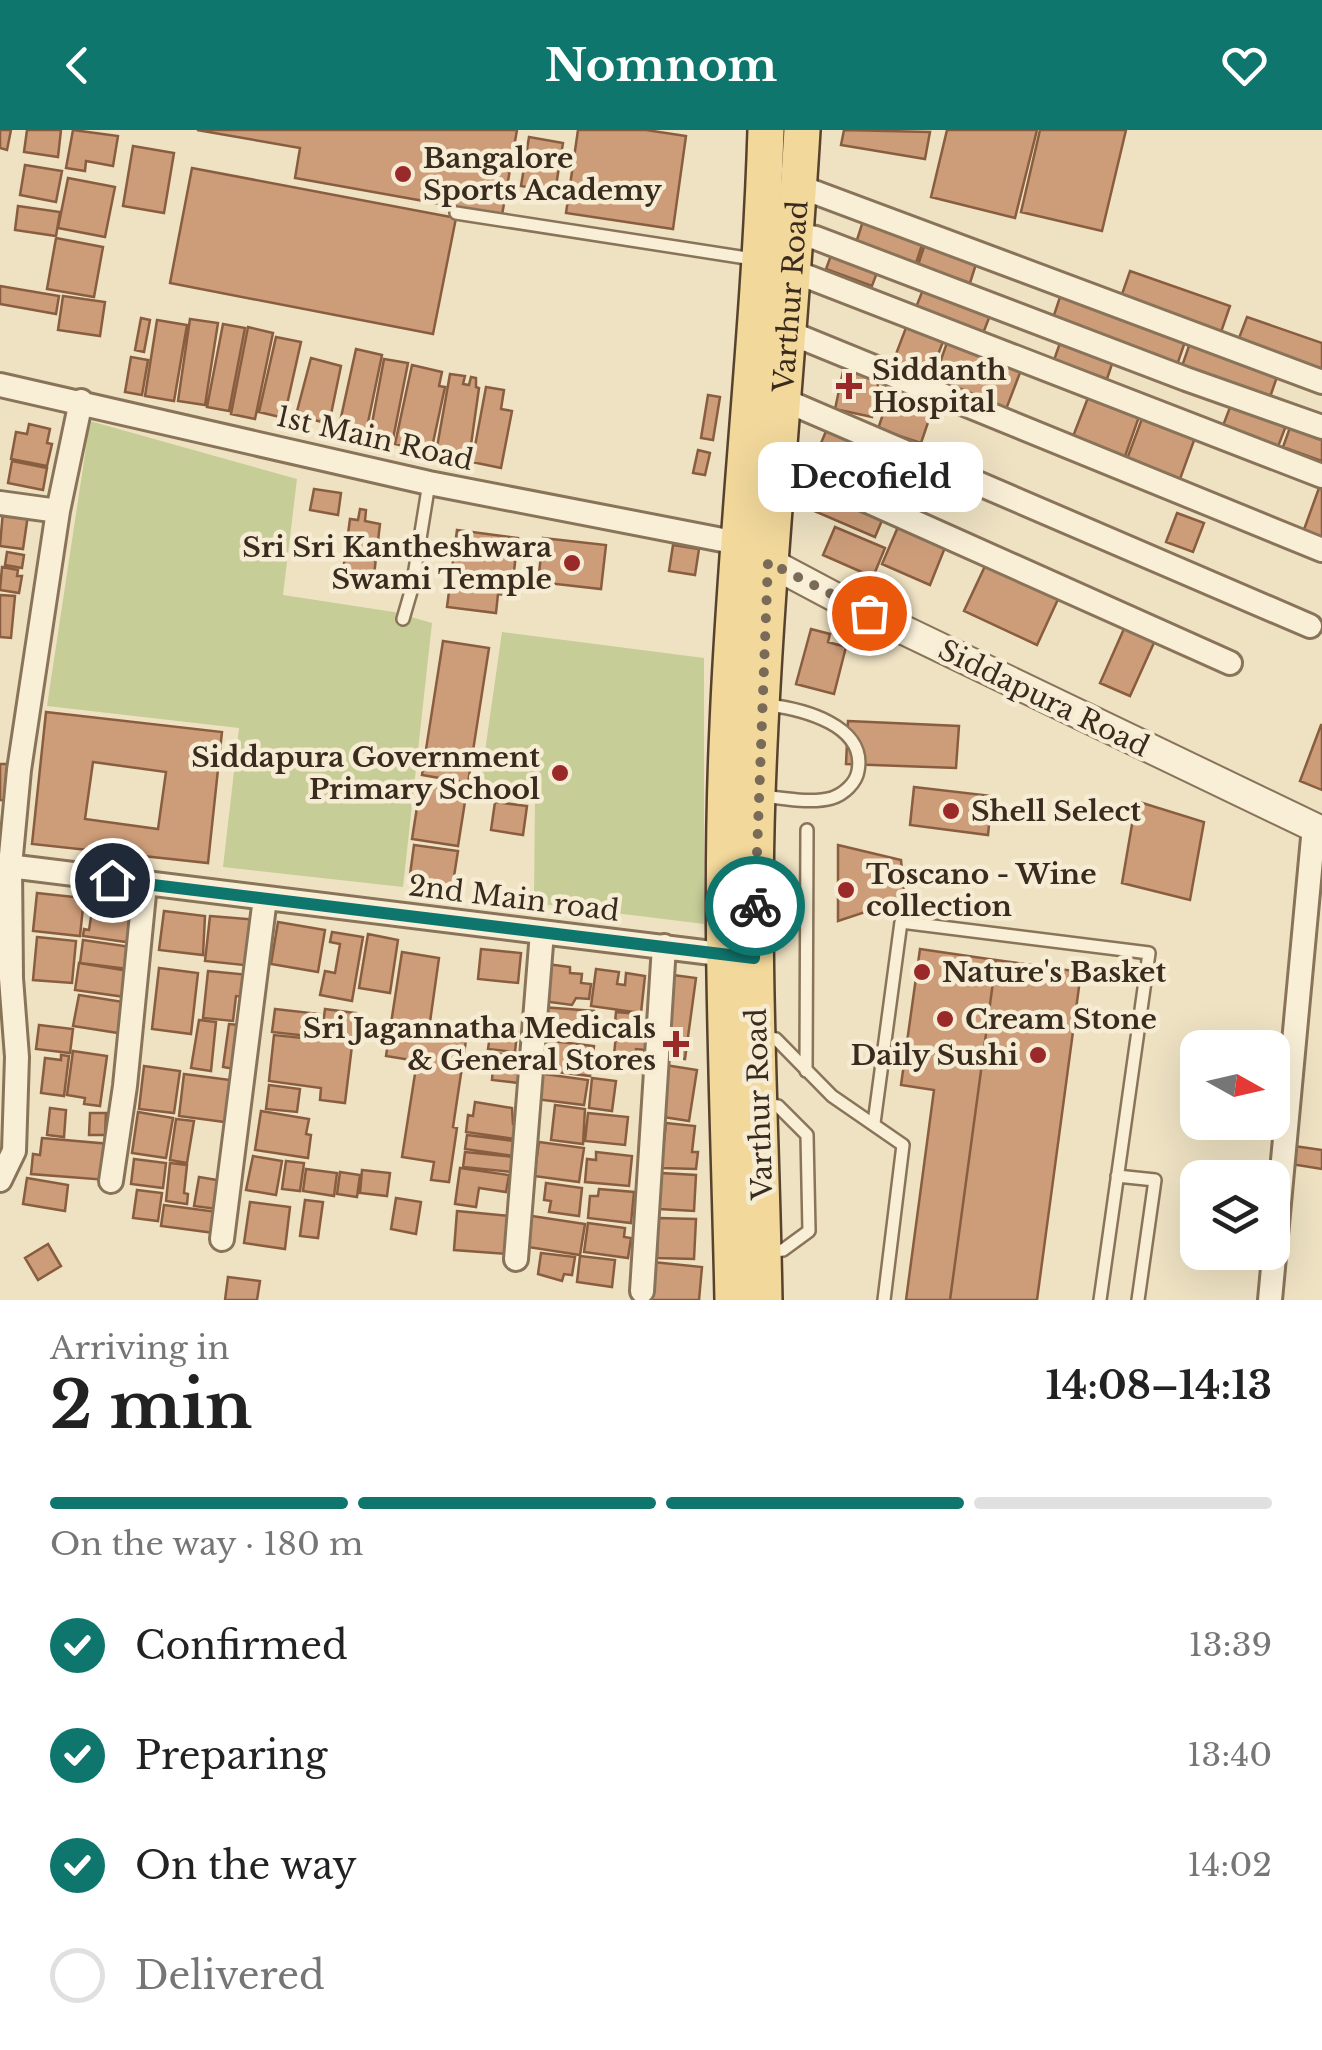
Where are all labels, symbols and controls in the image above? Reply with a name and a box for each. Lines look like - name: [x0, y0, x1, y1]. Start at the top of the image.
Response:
- text: Nomnom: [545, 37, 777, 93]
- icon: back: [50, 38, 105, 93]
- icon: heart: [1217, 38, 1272, 93]
- place label: Bangalore Sports Academy: [423, 141, 663, 208]
- marker: Bangalore Sports Academy: [392, 163, 414, 185]
- street label: Varthur Road: [766, 199, 815, 394]
- place label: Siddanth Hospital: [872, 353, 1007, 420]
- marker: Siddanth Hospital: [836, 373, 862, 399]
- street label: 1st Main Road: [273, 399, 477, 478]
- callout: Decofield: [756, 443, 982, 513]
- text: Decofield: [790, 457, 951, 497]
- place label: Sri Sri Kantheshwara Swami Temple: [242, 530, 552, 597]
- marker: Sri Sri Kantheshwara Swami Temple: [561, 552, 583, 574]
- pin: [827, 571, 912, 656]
- icon: bag: [842, 586, 897, 641]
- street label: Siddapura Road: [933, 632, 1155, 765]
- place label: Siddapura Government Primary School: [191, 740, 540, 807]
- marker: Siddapura Government Primary School: [549, 762, 571, 784]
- place label: Shell Select: [971, 794, 1141, 829]
- marker: Shell Select: [940, 800, 962, 822]
- pin: [70, 838, 155, 923]
- icon: home: [85, 853, 140, 908]
- courier: [705, 856, 805, 956]
- place label: Toscano - Wine collection: [866, 857, 1097, 924]
- street label: 2nd Main road: [407, 868, 621, 929]
- icon: bike: [728, 879, 783, 934]
- marker: Toscano - Wine collection: [835, 879, 857, 901]
- place label: Nature's Basket: [942, 955, 1167, 990]
- marker: Nature's Basket: [911, 961, 933, 983]
- place label: Cream Stone: [965, 1002, 1157, 1037]
- street label: Varthur Road: [739, 1007, 780, 1202]
- marker: Cream Stone: [934, 1008, 956, 1030]
- place label: Sri Jagannatha Medicals & General Stores: [303, 1011, 656, 1078]
- north arrow: [1180, 1030, 1290, 1140]
- map controls: [1180, 1030, 1290, 1270]
- marker: Sri Jagannatha Medicals & General Stores: [665, 1033, 687, 1055]
- place label: Daily Sushi: [851, 1038, 1018, 1073]
- marker: Daily Sushi: [1027, 1044, 1049, 1066]
- button: layers: [1180, 1160, 1290, 1270]
- text: Arriving in: [50, 1328, 229, 1368]
- text: 14:08–14:13: [1045, 1362, 1272, 1409]
- text: 2 min: [50, 1365, 252, 1446]
- text: On the way · 180 m: [50, 1524, 363, 1564]
- icon: check: [50, 1618, 105, 1673]
- text: Confirmed: [135, 1622, 348, 1669]
- text: 13:39: [1189, 1625, 1272, 1665]
- icon: check: [50, 1728, 105, 1783]
- text: Preparing: [135, 1732, 327, 1779]
- text: 13:40: [1187, 1735, 1272, 1775]
- icon: check: [50, 1838, 105, 1893]
- text: On the way: [135, 1842, 357, 1889]
- text: 14:02: [1187, 1845, 1272, 1885]
- text: Delivered: [135, 1952, 325, 1999]

